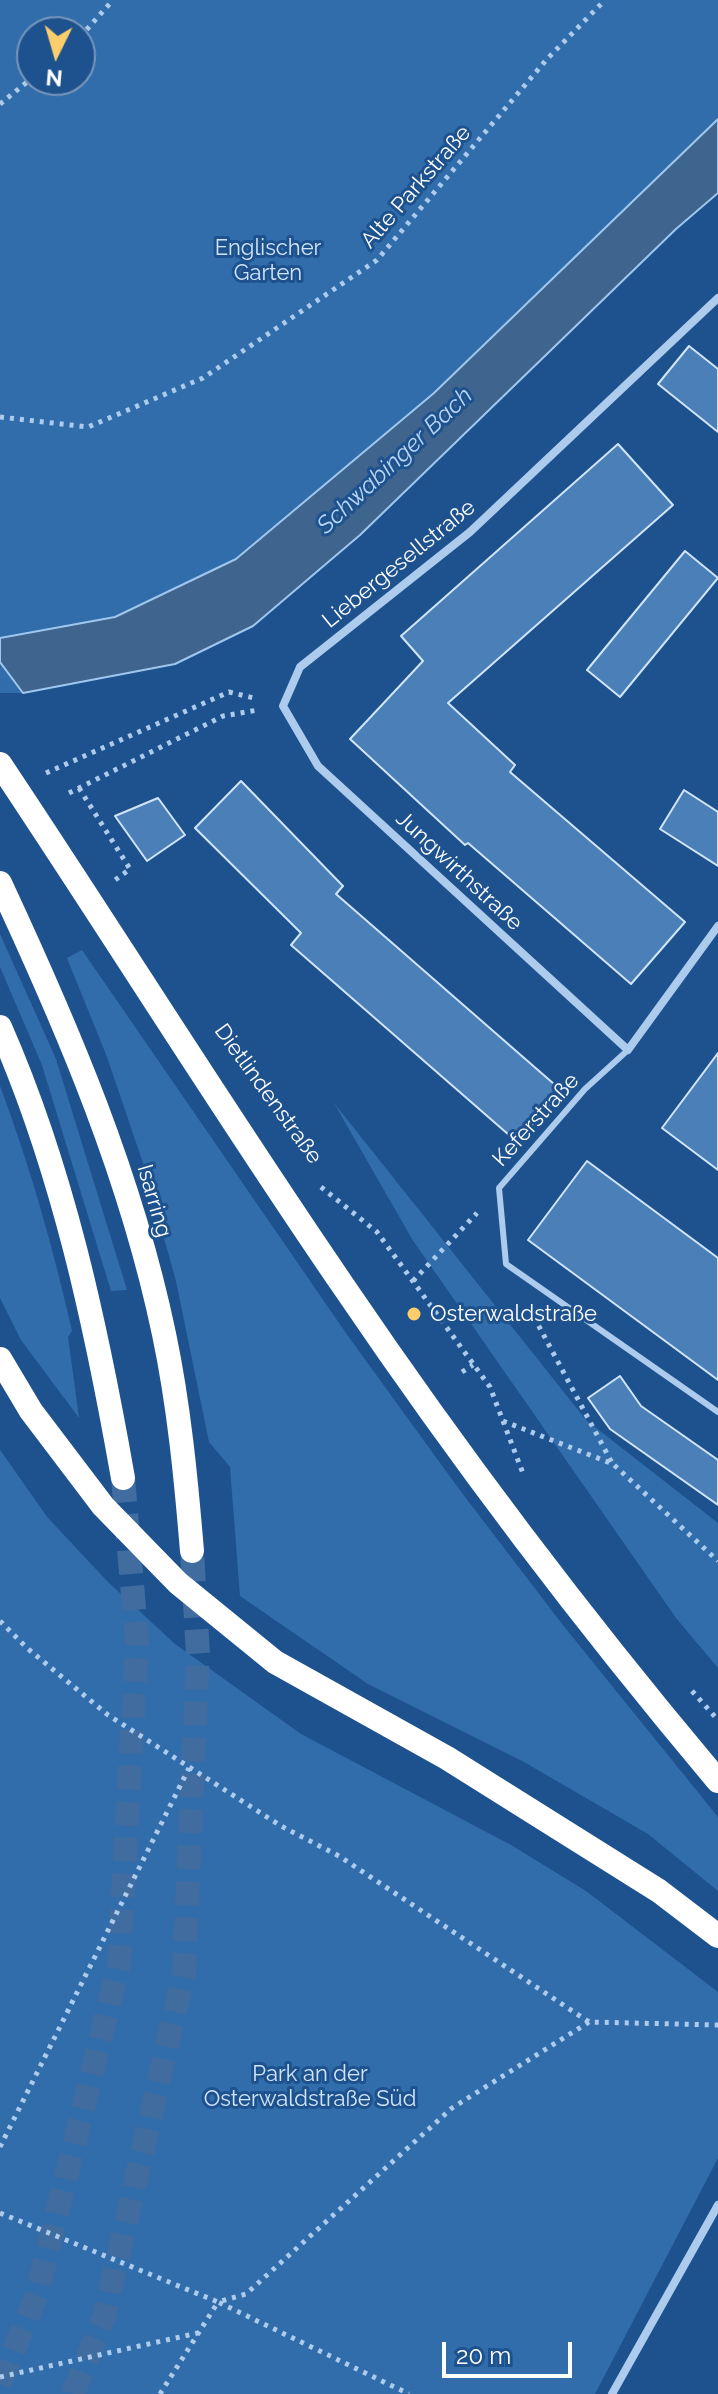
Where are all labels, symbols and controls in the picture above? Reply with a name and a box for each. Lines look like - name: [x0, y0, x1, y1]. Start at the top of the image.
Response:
- north arrow: [16, 16, 96, 96]
- text: N: [45, 64, 64, 92]
- street label: Alte Parkstraße: [355, 120, 477, 254]
- park label: Englischer Garten: [215, 235, 321, 286]
- water label: Schwabinger Bach: [311, 382, 479, 540]
- street label: Liebergesellstraße: [317, 494, 481, 634]
- street label: Jungwirthstraße: [390, 806, 528, 936]
- street label: Dietlindenstraße: [208, 1019, 328, 1169]
- street label: Keferstraße: [487, 1068, 585, 1172]
- street label: Isarring: [131, 1161, 177, 1241]
- place label: Osterwaldstraße: [430, 1301, 597, 1327]
- marker: Osterwaldstraße: [405, 1305, 423, 1323]
- park label: Park an der Osterwaldstraße Süd: [204, 2061, 416, 2112]
- scale bar: [446, 2326, 576, 2376]
- text: 20 m: [456, 2341, 511, 2370]

